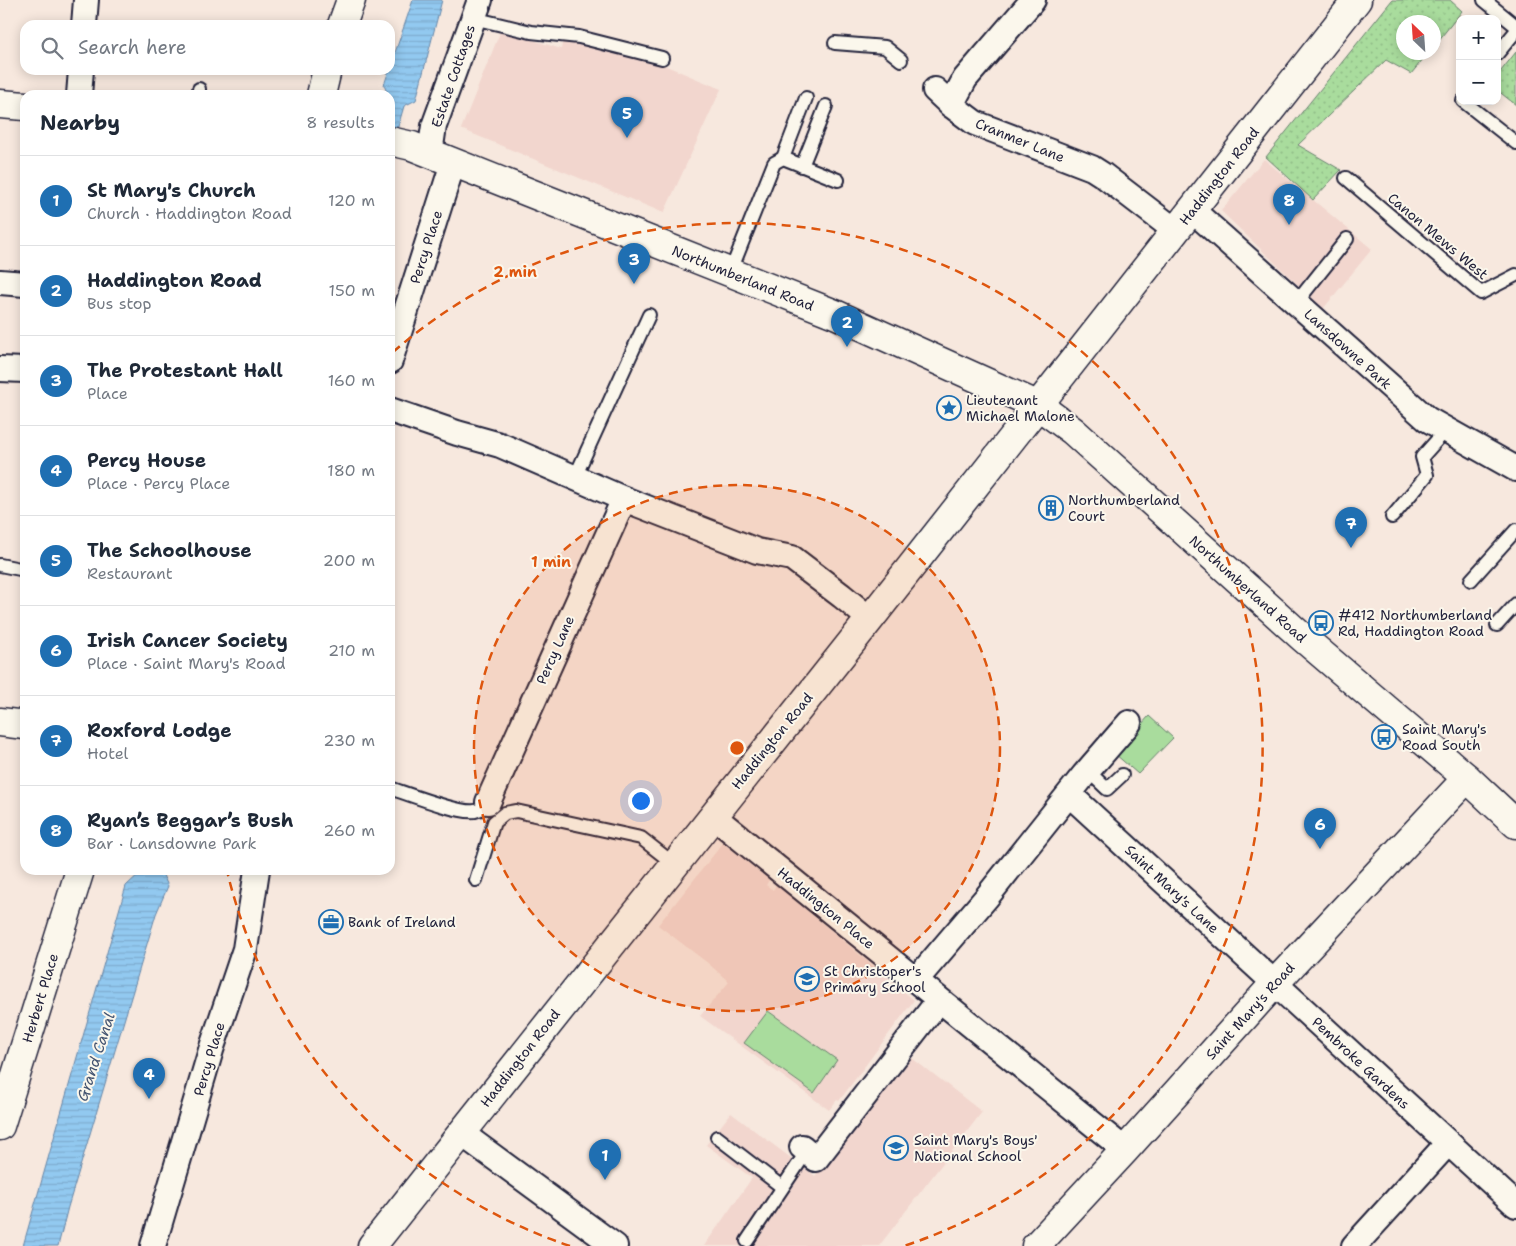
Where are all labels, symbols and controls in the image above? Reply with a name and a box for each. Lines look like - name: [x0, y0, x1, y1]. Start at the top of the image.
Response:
- north arrow: [1396, 15, 1441, 60]
- map controls: [1456, 15, 1501, 105]
- button: +: [1456, 15, 1501, 60]
- search box: [20, 20, 395, 75]
- street label: Estate Cottages: [427, 22, 479, 130]
- icon: search: [38, 34, 66, 62]
- text: Search here: [78, 35, 187, 60]
- button: −: [1456, 60, 1501, 105]
- pin: 5: [611, 97, 643, 138]
- text: Nearby: [40, 109, 120, 137]
- text: 8 results: [306, 112, 375, 133]
- street label: Cranmer Lane: [973, 114, 1067, 166]
- street label: Haddington Road: [1175, 123, 1263, 229]
- text: St Mary's Church: [87, 178, 256, 203]
- pin: 8: [1273, 184, 1305, 225]
- street label: Canon Mews West: [1384, 189, 1492, 283]
- text: 1: [52, 190, 60, 211]
- text: 120 m: [328, 190, 375, 211]
- text: Church · Haddington Road: [87, 203, 292, 224]
- street label: Percy Place: [406, 208, 446, 286]
- street label: Northumberland Road: [669, 241, 817, 315]
- pin: 3: [618, 243, 650, 284]
- text: 2 min: [493, 262, 537, 282]
- text: Haddington Road: [87, 268, 262, 293]
- text: 2: [50, 280, 62, 301]
- text: 150 m: [328, 280, 375, 301]
- text: Bus stop: [87, 293, 152, 314]
- street label: Lansdowne Park: [1300, 305, 1396, 393]
- pin: 2: [831, 306, 863, 347]
- text: The Protestant Hall: [87, 358, 283, 383]
- text: 3: [50, 370, 62, 391]
- text: 160 m: [328, 370, 375, 391]
- text: Place: [87, 383, 128, 404]
- place label: Lieutenant Michael Malone: [966, 391, 1075, 425]
- place icon: Lieutenant Michael Malone: [936, 395, 962, 421]
- text: Percy House: [87, 448, 206, 473]
- text: 4: [50, 460, 62, 481]
- text: 180 m: [327, 460, 375, 481]
- text: Place · Percy Place: [87, 473, 230, 494]
- place label: Northumberland Court: [1068, 491, 1180, 525]
- building icon: Northumberland Court: [1038, 495, 1064, 521]
- pin: 7: [1335, 507, 1367, 548]
- street label: Northumberland Road: [1186, 532, 1311, 647]
- text: The Schoolhouse: [87, 538, 252, 563]
- text: 5: [51, 550, 61, 571]
- text: 200 m: [323, 550, 375, 571]
- text: 1 min: [531, 552, 571, 572]
- text: Restaurant: [87, 563, 173, 584]
- place label: #412 Northumberland Rd, Haddington Road: [1338, 606, 1492, 640]
- bus stop icon: #412 Northumberland Rd, Haddington Road: [1308, 610, 1334, 636]
- street label: Percy Lane: [532, 613, 578, 687]
- text: Irish Cancer Society: [87, 628, 288, 653]
- text: 6: [50, 640, 62, 661]
- text: 210 m: [328, 640, 375, 661]
- text: Place · Saint Mary's Road: [87, 653, 286, 674]
- street label: Haddington Road: [727, 689, 817, 793]
- text: Roxford Lodge: [87, 718, 232, 743]
- place label: Saint Mary's Road South: [1402, 720, 1487, 754]
- bus stop icon: Saint Mary's Road South: [1371, 724, 1397, 750]
- text: 7: [50, 730, 62, 751]
- text: 230 m: [323, 730, 375, 751]
- centre of rings: [728, 739, 746, 757]
- text: Hotel: [87, 743, 128, 764]
- your location: [628, 788, 654, 814]
- text: Ryan’s Beggar’s Bush: [87, 808, 293, 833]
- pin: 6: [1304, 808, 1336, 849]
- text: 8: [50, 820, 62, 841]
- text: 260 m: [323, 820, 375, 841]
- text: Bar · Lansdowne Park: [87, 833, 257, 854]
- street label: Saint Mary's Lane: [1121, 841, 1223, 937]
- street label: Haddington Place: [774, 863, 878, 953]
- office icon: Bank of Ireland: [318, 909, 344, 935]
- place label: Bank of Ireland: [348, 913, 456, 931]
- street label: Herbert Place: [18, 951, 62, 1045]
- street label: Saint Mary's Road: [1202, 959, 1298, 1063]
- place label: St Christoper's Primary School: [824, 962, 926, 996]
- school or university icon: St Christoper's Primary School: [794, 966, 820, 992]
- street label: Haddington Road: [476, 1005, 564, 1111]
- water label: Grand Canal: [72, 1010, 120, 1104]
- street label: Pembroke Gardens: [1308, 1013, 1414, 1113]
- street label: Percy Place: [189, 1020, 229, 1098]
- pin: 4: [133, 1058, 165, 1099]
- place label: Saint Mary's Boys' National School: [914, 1131, 1038, 1165]
- school or university icon: Saint Mary's Boys' National School: [883, 1135, 909, 1161]
- pin: 1: [589, 1139, 621, 1180]

